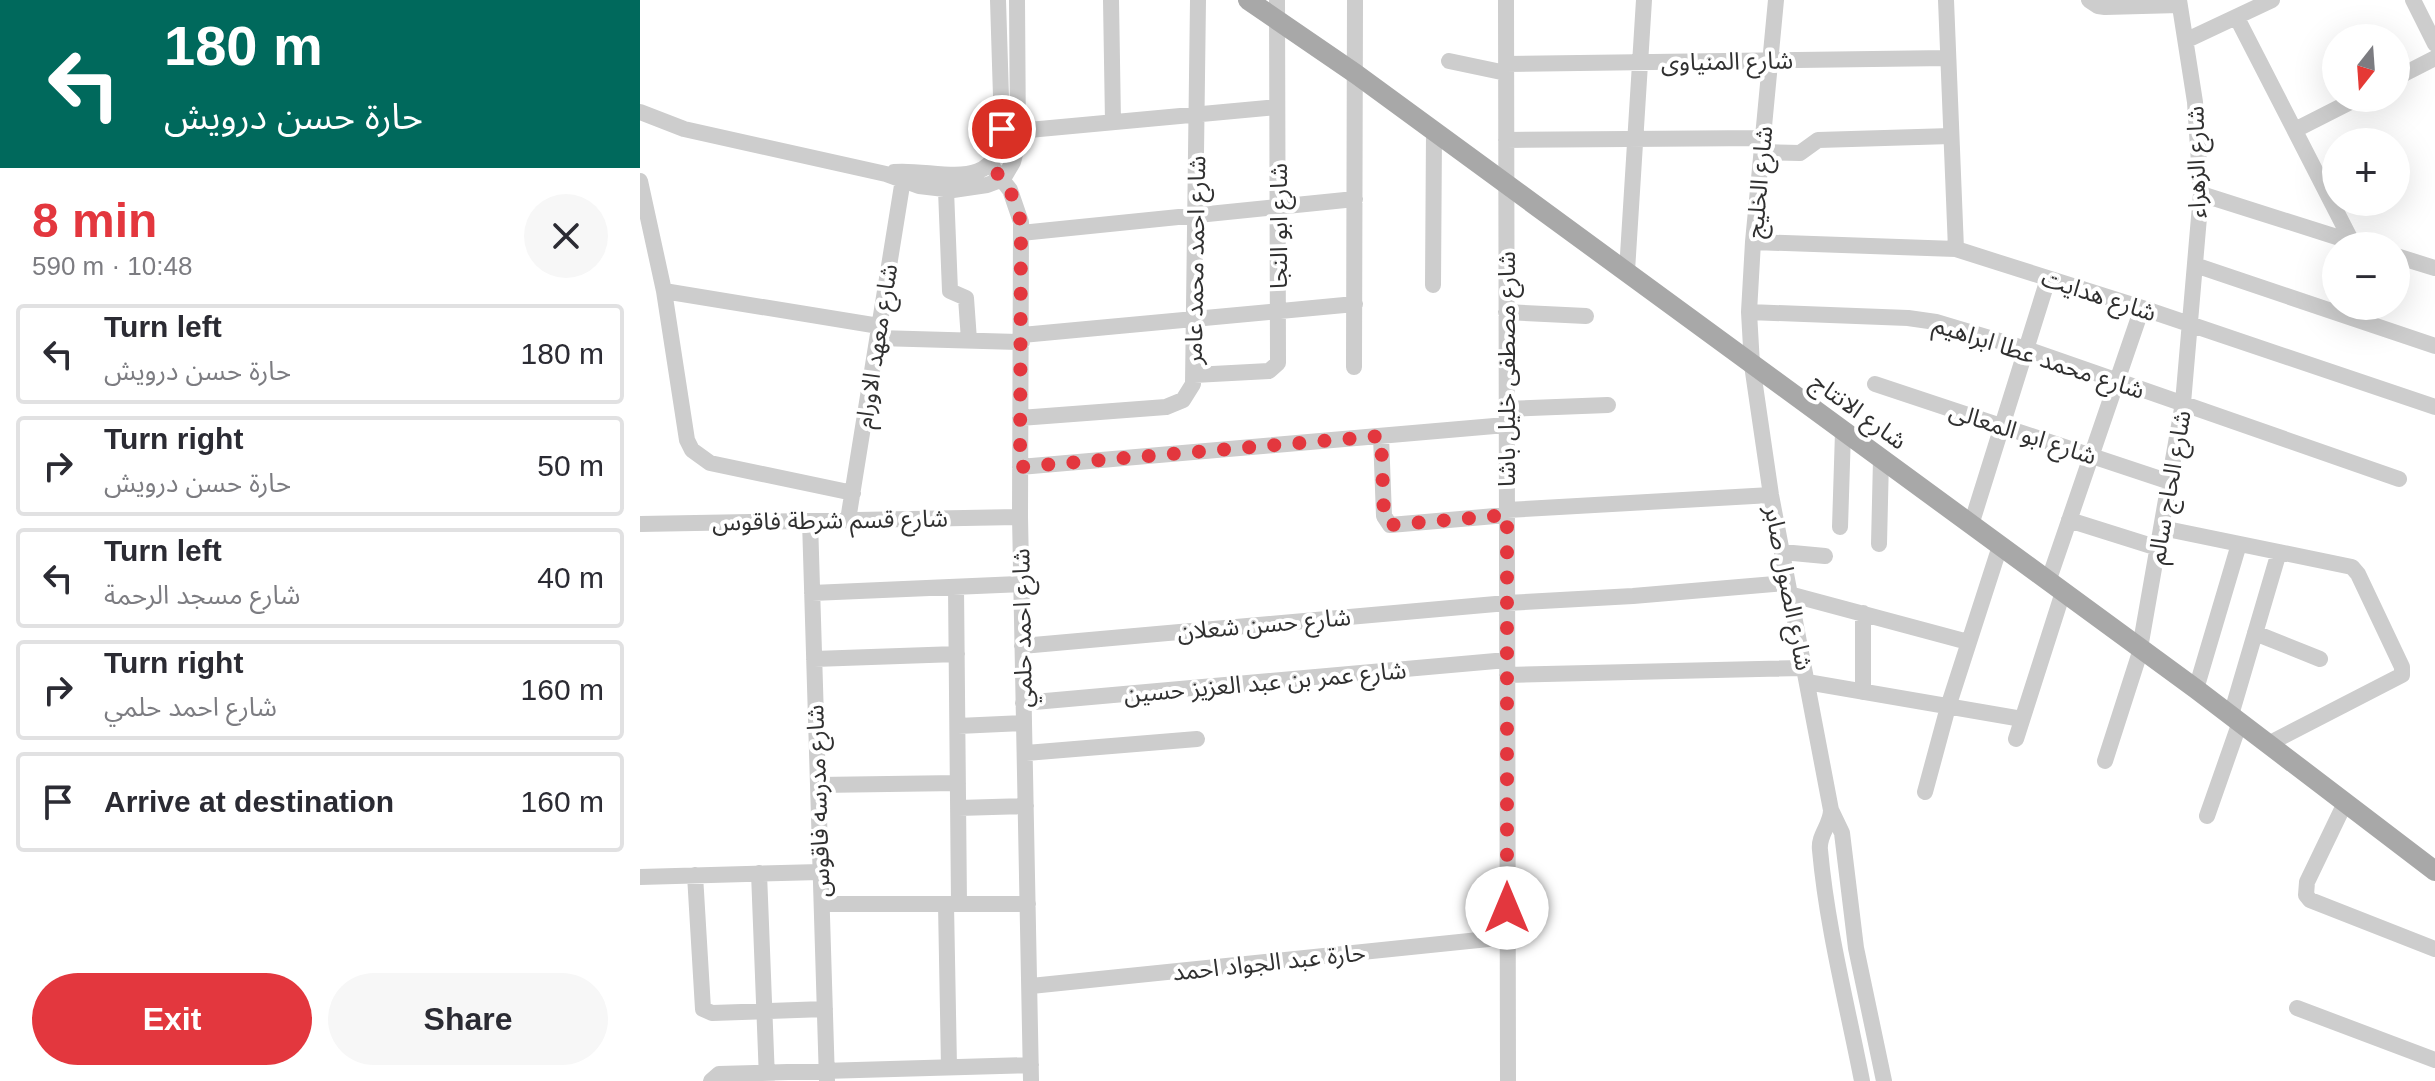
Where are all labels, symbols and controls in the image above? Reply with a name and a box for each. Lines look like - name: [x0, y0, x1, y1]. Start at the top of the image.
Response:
- text: 180 m: [164, 14, 323, 77]
- north arrow: [2322, 24, 2410, 112]
- map controls: [2322, 24, 2410, 320]
- icon: left: [32, 32, 136, 136]
- street label: شارع المنياوى: [1661, 46, 1793, 80]
- pin: [968, 95, 1036, 163]
- text: حارة حسن درويش: [164, 96, 423, 137]
- street label: شارع الزهراء: [2182, 106, 2214, 218]
- icon: arrive: [980, 107, 1024, 151]
- street label: شارع الخليج: [1741, 125, 1781, 240]
- button: +: [2322, 128, 2410, 216]
- street label: شارع احمد محمد عامر: [1180, 155, 1214, 366]
- street label: شارع ابو النجا: [1265, 163, 1296, 289]
- text: 8 min: [32, 194, 157, 247]
- button: close: [524, 194, 608, 278]
- button: −: [2322, 232, 2410, 320]
- text: 590 m · 10:48: [32, 251, 192, 281]
- street label: شارع مصطفى خليل باشا: [1493, 251, 1524, 487]
- street label: شارع معهد الاورام: [850, 262, 907, 431]
- street label: شارع هدايت: [2037, 264, 2160, 330]
- text: Turn left: [104, 310, 222, 343]
- street label: شارع محمد عطا ابراهيم: [1929, 310, 2148, 408]
- icon: left: [36, 332, 80, 376]
- text: 180 m: [521, 337, 604, 370]
- text: حارة حسن درويش: [104, 356, 291, 386]
- street label: شارع الانتاج: [1804, 367, 1912, 458]
- street label: شارع ابو المعالى: [1945, 397, 2100, 473]
- street label: شارع الحاج سالم: [2142, 408, 2200, 566]
- text: Turn right: [104, 422, 243, 455]
- icon: right: [36, 444, 80, 488]
- text: 50 m: [537, 449, 604, 482]
- text: حارة حسن درويش: [104, 468, 291, 498]
- street label: شارع الصول صابر: [1756, 502, 1818, 674]
- street label: شارع قسم شرطة فاقوس: [712, 504, 948, 540]
- text: Turn left: [104, 534, 222, 567]
- street label: شارع احمد حلمي: [1007, 548, 1042, 708]
- icon: left: [36, 556, 80, 600]
- text: 40 m: [537, 561, 604, 594]
- text: شارع مسجد الرحمة: [104, 580, 300, 610]
- street label: شارع حسن شعلان: [1176, 603, 1352, 649]
- text: Turn right: [104, 646, 243, 679]
- street label: شارع عمر بن عبد العزيز حسين: [1123, 656, 1408, 712]
- icon: right: [36, 668, 80, 712]
- text: 160 m: [521, 673, 604, 706]
- text: شارع احمد حلمي: [104, 692, 277, 722]
- street label: شارع مدرسه فاقوس: [801, 704, 839, 898]
- icon: arrive: [36, 780, 80, 824]
- text: Arrive at destination: [104, 785, 394, 818]
- text: 160 m: [521, 785, 604, 818]
- position arrow: [1465, 866, 1549, 950]
- street label: حارة عبد الجواد احمد: [1171, 938, 1367, 987]
- button: Exit: [32, 973, 312, 1065]
- button: Share: [328, 973, 608, 1065]

